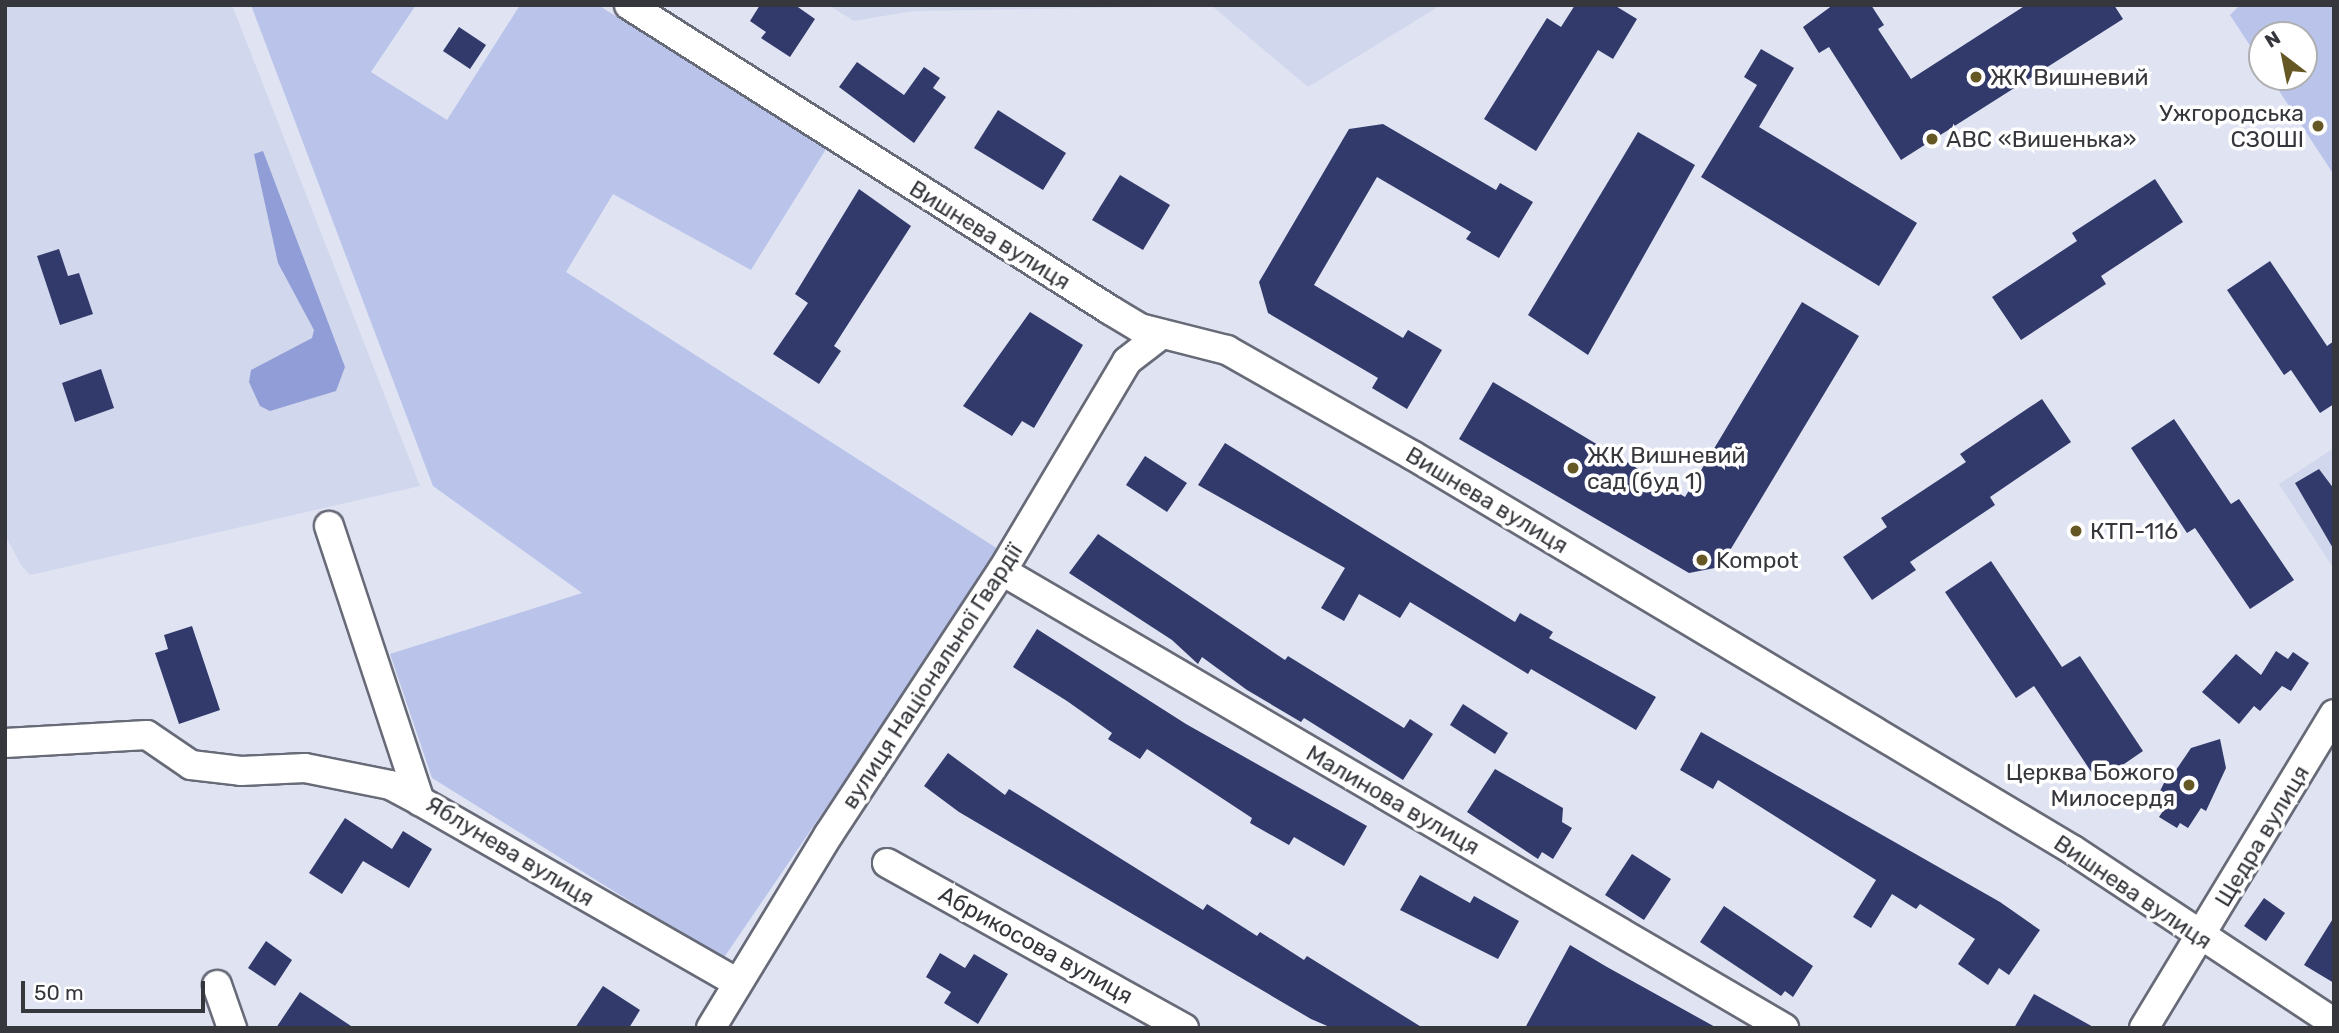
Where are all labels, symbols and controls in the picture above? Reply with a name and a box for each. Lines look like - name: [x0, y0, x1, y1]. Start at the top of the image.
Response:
- north arrow: [2248, 21, 2318, 91]
- text: N: [2261, 26, 2285, 53]
- place label: ЖК Вишневий: [1990, 63, 2148, 91]
- marker: ЖК Вишневий: [1968, 69, 1984, 85]
- place label: Ужгородська СЗОШІ: [2159, 99, 2304, 153]
- marker: Ужгородська СЗОШІ: [2310, 118, 2326, 134]
- place label: ABC «Вишенька»: [1946, 125, 2137, 153]
- marker: ABC «Вишенька»: [1924, 131, 1940, 147]
- street label: Вишнева вулиця: [904, 174, 1076, 296]
- street label: Вишнева вулиця: [1401, 441, 1573, 559]
- place label: ЖК Вишневий сад (буд 1): [1587, 441, 1745, 495]
- marker: ЖК Вишневий сад (буд 1): [1565, 460, 1581, 476]
- place label: КТП-116: [2090, 517, 2178, 545]
- marker: КТП-116: [2068, 523, 2084, 539]
- street label: вулиця Національної Гвардії: [836, 538, 1028, 814]
- place label: Kompot: [1716, 546, 1799, 574]
- marker: Kompot: [1694, 552, 1710, 568]
- street label: Малинова вулиця: [1301, 739, 1485, 861]
- place label: Церква Божого Милосердя: [2006, 758, 2175, 812]
- street label: Щедра вулиця: [2209, 760, 2315, 912]
- marker: Церква Божого Милосердя: [2181, 777, 2197, 793]
- street label: Яблунева вулиця: [421, 790, 599, 912]
- street label: Вишнева вулиця: [2049, 829, 2217, 955]
- street label: Абрикосова вулиця: [934, 880, 1138, 1010]
- scale bar: [24, 967, 208, 1011]
- text: 50 m: [34, 980, 84, 1005]

